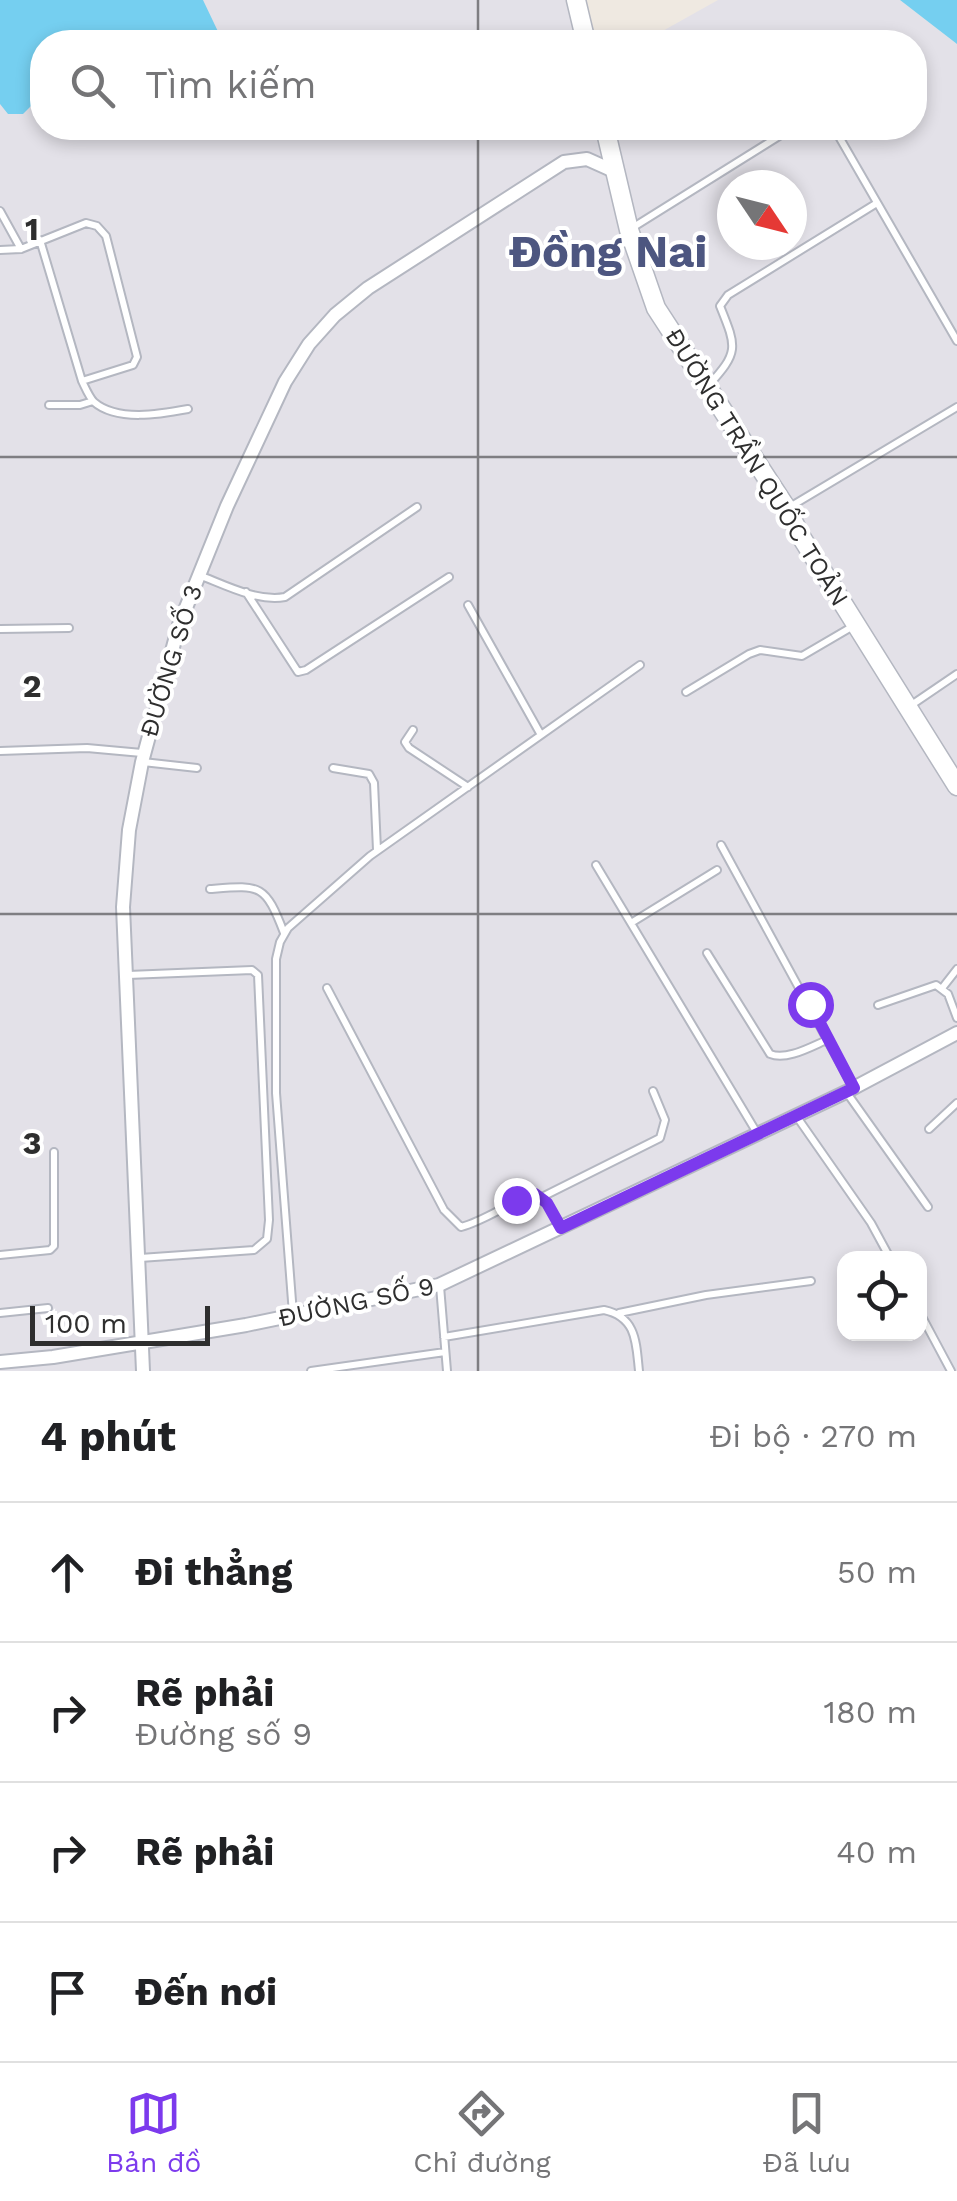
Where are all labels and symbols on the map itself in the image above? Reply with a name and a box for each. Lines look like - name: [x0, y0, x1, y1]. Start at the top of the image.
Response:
- north arrow: [717, 170, 807, 260]
- text: 1: [25, 210, 39, 248]
- district label: Đồng Nai: [509, 225, 707, 278]
- street label: ĐƯỜNG TRẦN QUỐC TOẢN: [659, 321, 857, 611]
- street label: ĐƯỜNG SỐ 3: [131, 581, 208, 741]
- text: 2: [22, 667, 42, 705]
- route start: [788, 982, 834, 1028]
- text: 3: [23, 1124, 41, 1162]
- route end: [494, 1178, 540, 1224]
- street label: ĐƯỜNG SỐ 9: [275, 1268, 437, 1333]
- scale bar: [30, 1301, 210, 1346]

